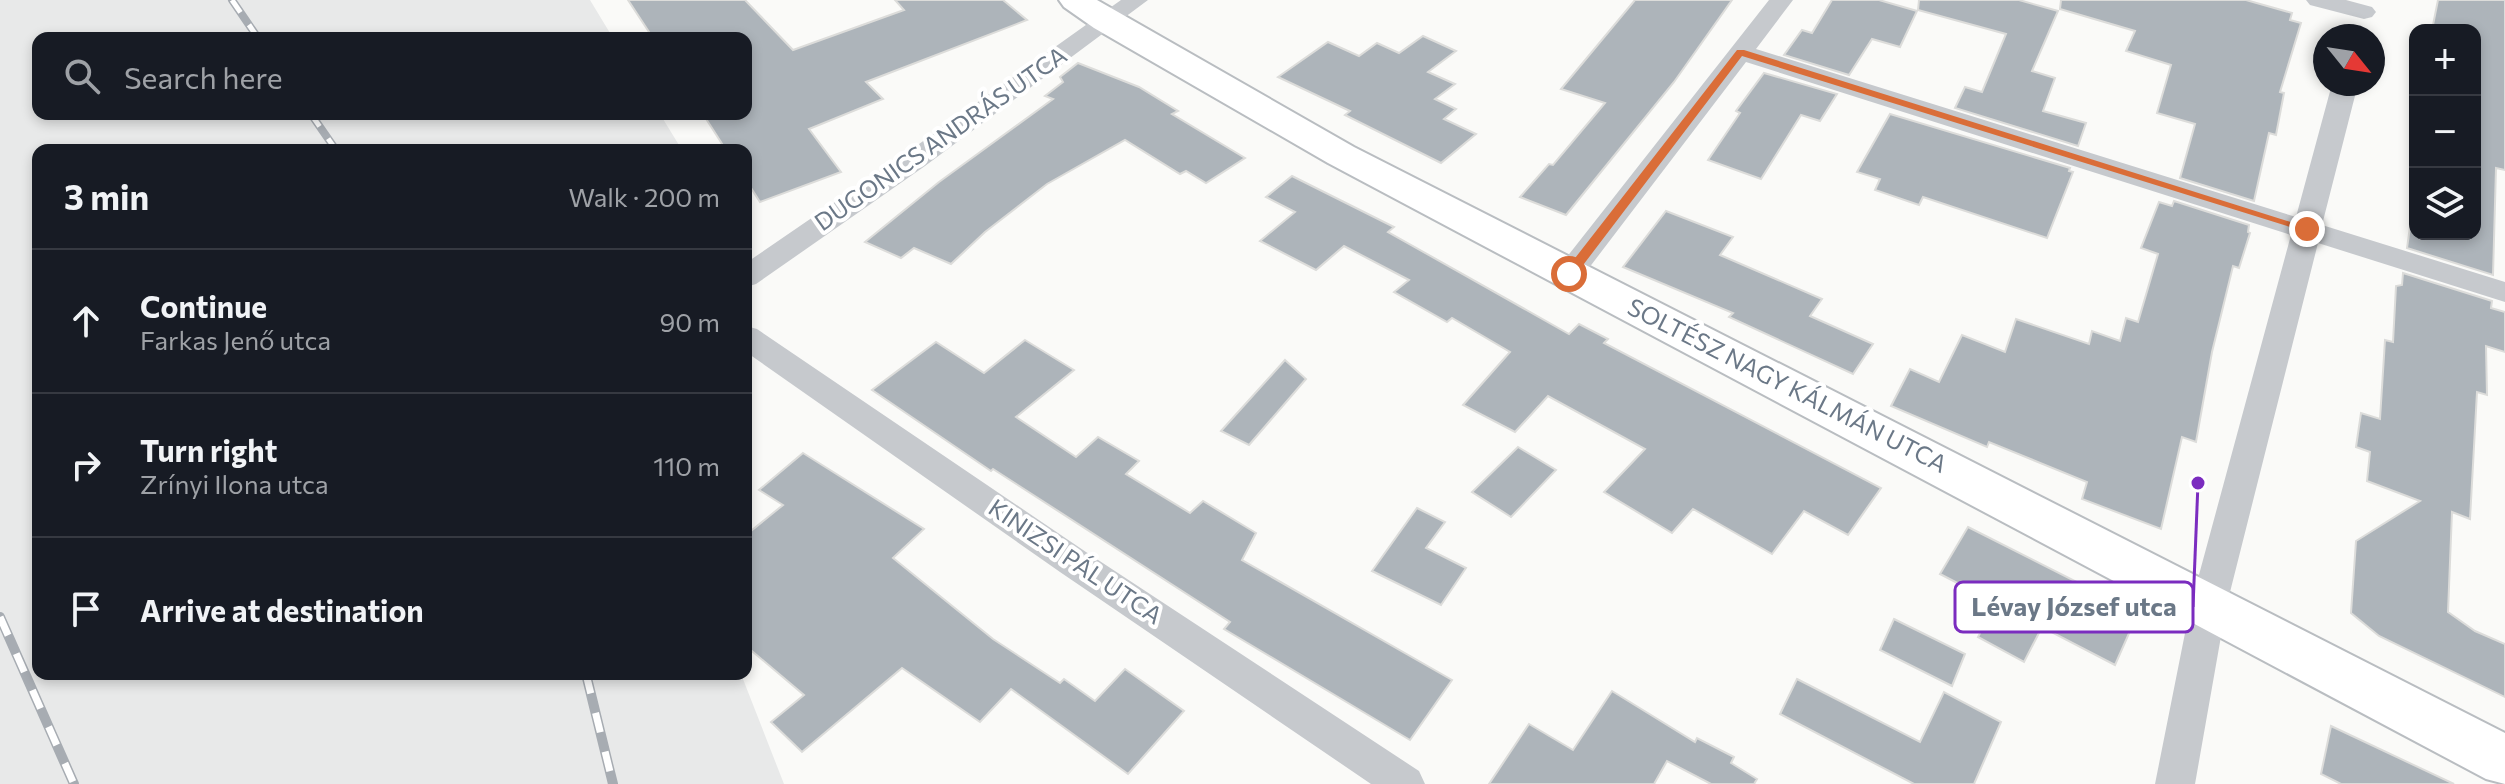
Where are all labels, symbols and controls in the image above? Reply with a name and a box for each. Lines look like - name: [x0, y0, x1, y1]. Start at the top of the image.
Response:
- north arrow: [2313, 24, 2385, 96]
- map controls: [2409, 24, 2481, 240]
- button: +: [2409, 24, 2481, 96]
- search box: [32, 32, 752, 120]
- street label: DUGONICS ANDRÁS UTCA: [808, 40, 1072, 236]
- icon: search: [60, 54, 104, 98]
- text: Search here: [124, 58, 283, 95]
- button: −: [2409, 96, 2481, 168]
- button: layers: [2409, 168, 2481, 240]
- text: 3 min: [64, 175, 149, 217]
- text: Walk · 200 m: [569, 181, 720, 212]
- route end: [2289, 211, 2325, 247]
- route start: [1551, 256, 1587, 292]
- text: Continue: [140, 287, 267, 324]
- street label: SOLTÉSZ NAGY KÁLMÁN UTCA: [1623, 291, 1952, 478]
- icon: ahead: [64, 299, 108, 343]
- text: 90 m: [660, 306, 720, 337]
- text: Farkas Jenő utca: [140, 324, 331, 355]
- text: Turn right: [140, 431, 277, 468]
- icon: right: [64, 443, 108, 487]
- text: 110 m: [653, 450, 720, 481]
- text: Zrínyi Ilona utca: [140, 468, 329, 499]
- street label: KINIZSI PÁL UTCA: [984, 492, 1168, 630]
- callout: Lévay József utca: [1955, 582, 2193, 632]
- icon: arrive: [64, 587, 108, 631]
- text: Lévay József utca: [1971, 590, 2177, 621]
- text: Arrive at destination: [140, 591, 424, 628]

